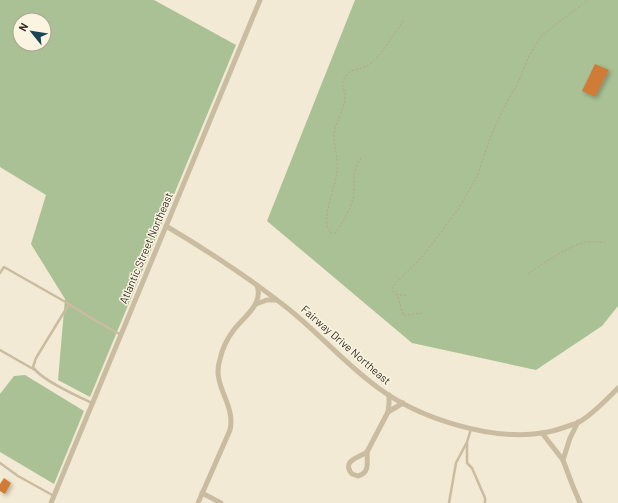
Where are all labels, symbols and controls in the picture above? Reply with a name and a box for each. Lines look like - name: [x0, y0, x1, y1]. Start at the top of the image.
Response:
- north arrow: [12, 12, 52, 52]
- text: N: [15, 20, 30, 33]
- street label: Atlantic Street Northeast: [116, 190, 175, 305]
- street label: Fairway Drive Northeast: [299, 302, 394, 387]

